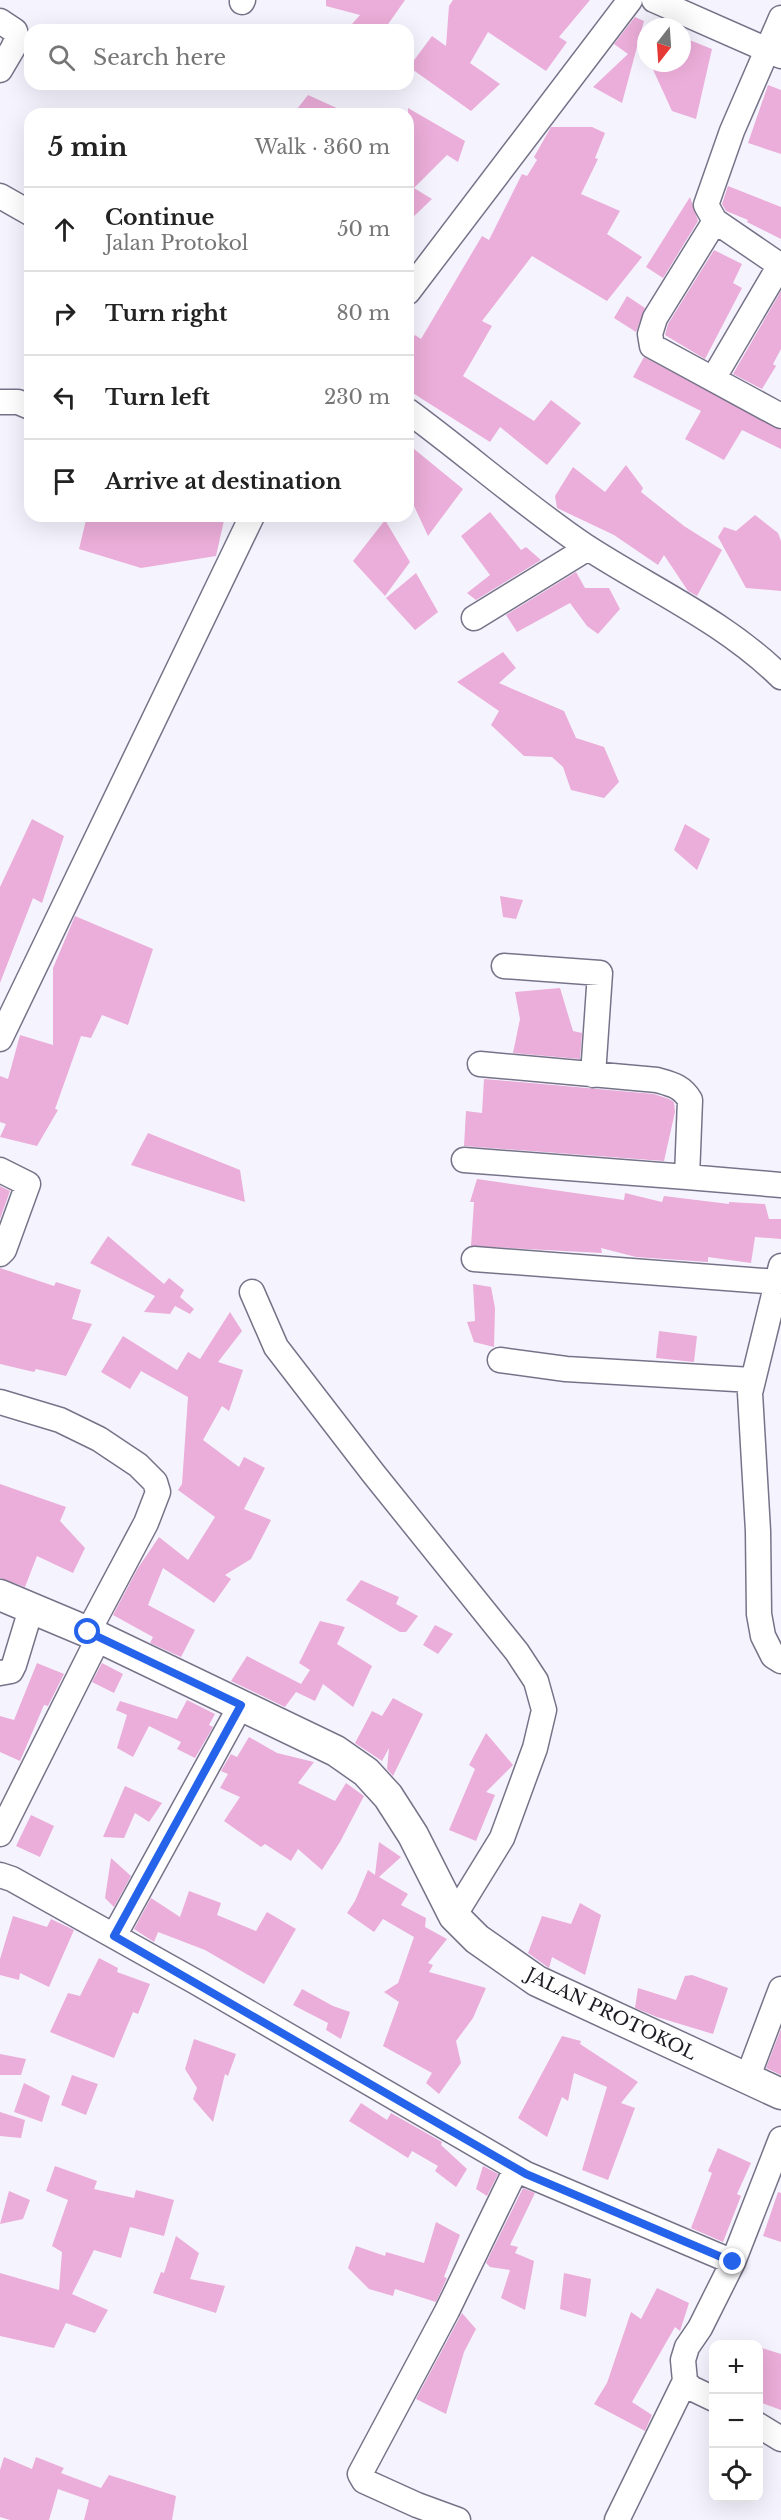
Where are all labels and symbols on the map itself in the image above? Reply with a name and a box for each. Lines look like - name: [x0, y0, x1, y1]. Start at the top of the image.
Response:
- north arrow: [637, 18, 691, 72]
- route start: [74, 1618, 100, 1644]
- street label: JALAN PROTOKOL: [521, 1962, 700, 2065]
- route end: [719, 2248, 745, 2274]

